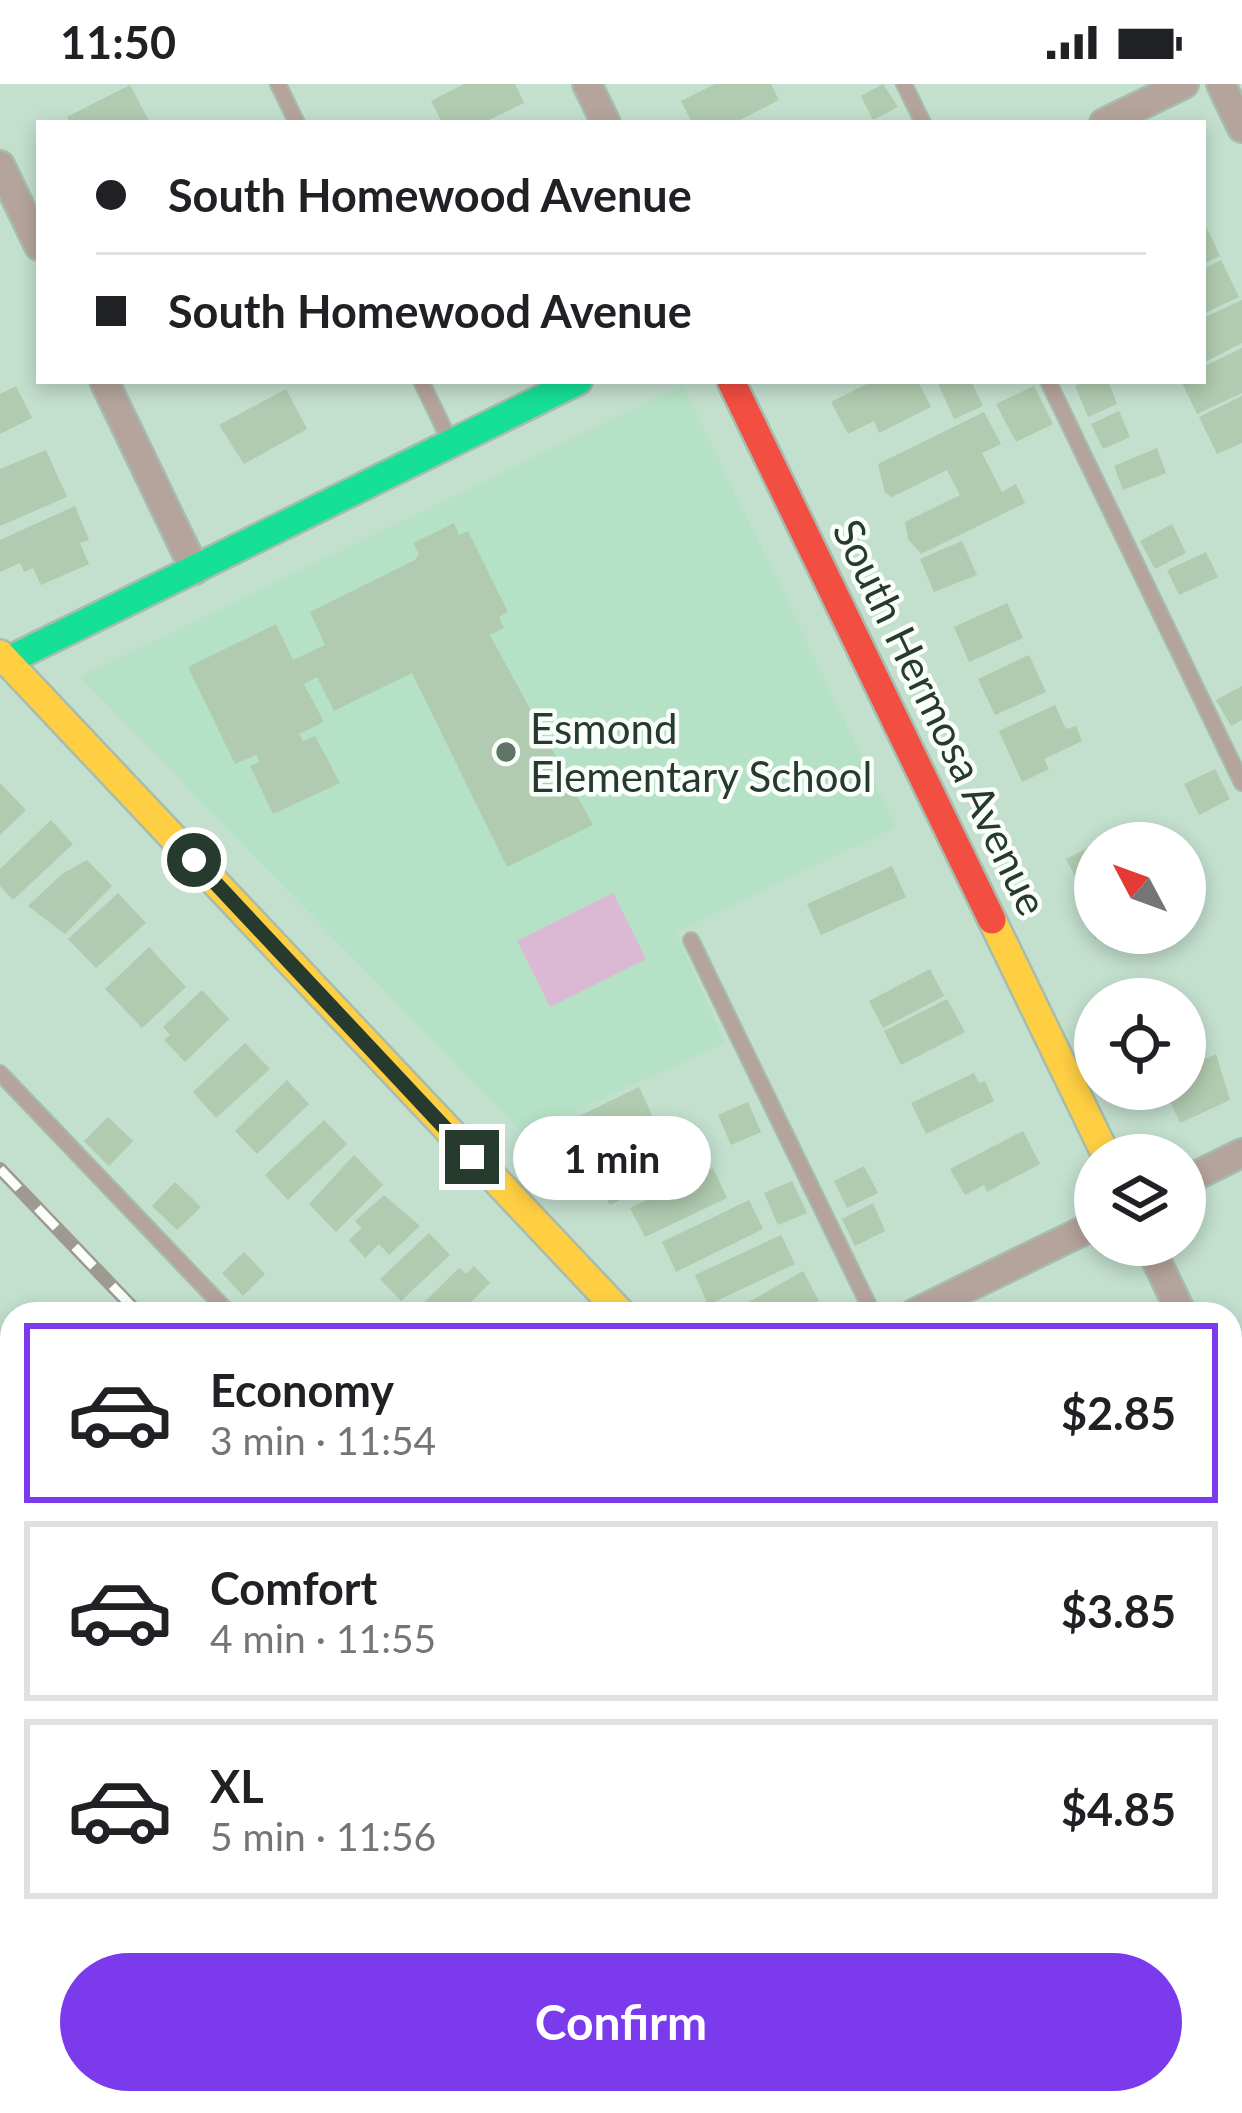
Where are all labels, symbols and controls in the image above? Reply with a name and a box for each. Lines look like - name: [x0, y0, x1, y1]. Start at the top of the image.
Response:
- text: 11:50: [60, 15, 176, 69]
- text: South Homewood Avenue: [168, 168, 692, 222]
- text: South Homewood Avenue: [168, 284, 692, 338]
- street label: South Hermosa Avenue: [823, 511, 1059, 923]
- place label: Esmond Elementary School: [530, 703, 872, 801]
- marker: Esmond Elementary School: [493, 739, 519, 765]
- north arrow: [1074, 822, 1206, 954]
- map controls: [1074, 822, 1206, 1266]
- route start: [167, 833, 221, 887]
- button: locate: [1074, 978, 1206, 1110]
- callout: 1 min: [514, 1115, 712, 1199]
- route end: [445, 1130, 499, 1184]
- button: layers: [1074, 1134, 1206, 1266]
- text: 1 min: [564, 1135, 660, 1181]
- icon: car: [66, 1359, 174, 1467]
- text: Economy: [210, 1363, 394, 1417]
- text: $2.85: [1061, 1386, 1176, 1440]
- text: 3 min · 11:54: [210, 1417, 436, 1463]
- icon: car: [66, 1557, 174, 1665]
- text: Comfort: [210, 1561, 377, 1615]
- text: $3.85: [1061, 1584, 1176, 1638]
- text: 4 min · 11:55: [210, 1615, 436, 1661]
- icon: car: [66, 1755, 174, 1863]
- text: XL: [210, 1759, 264, 1813]
- text: $4.85: [1061, 1782, 1176, 1836]
- text: 5 min · 11:56: [210, 1813, 436, 1859]
- button: Confirm: [60, 1953, 1182, 2091]

